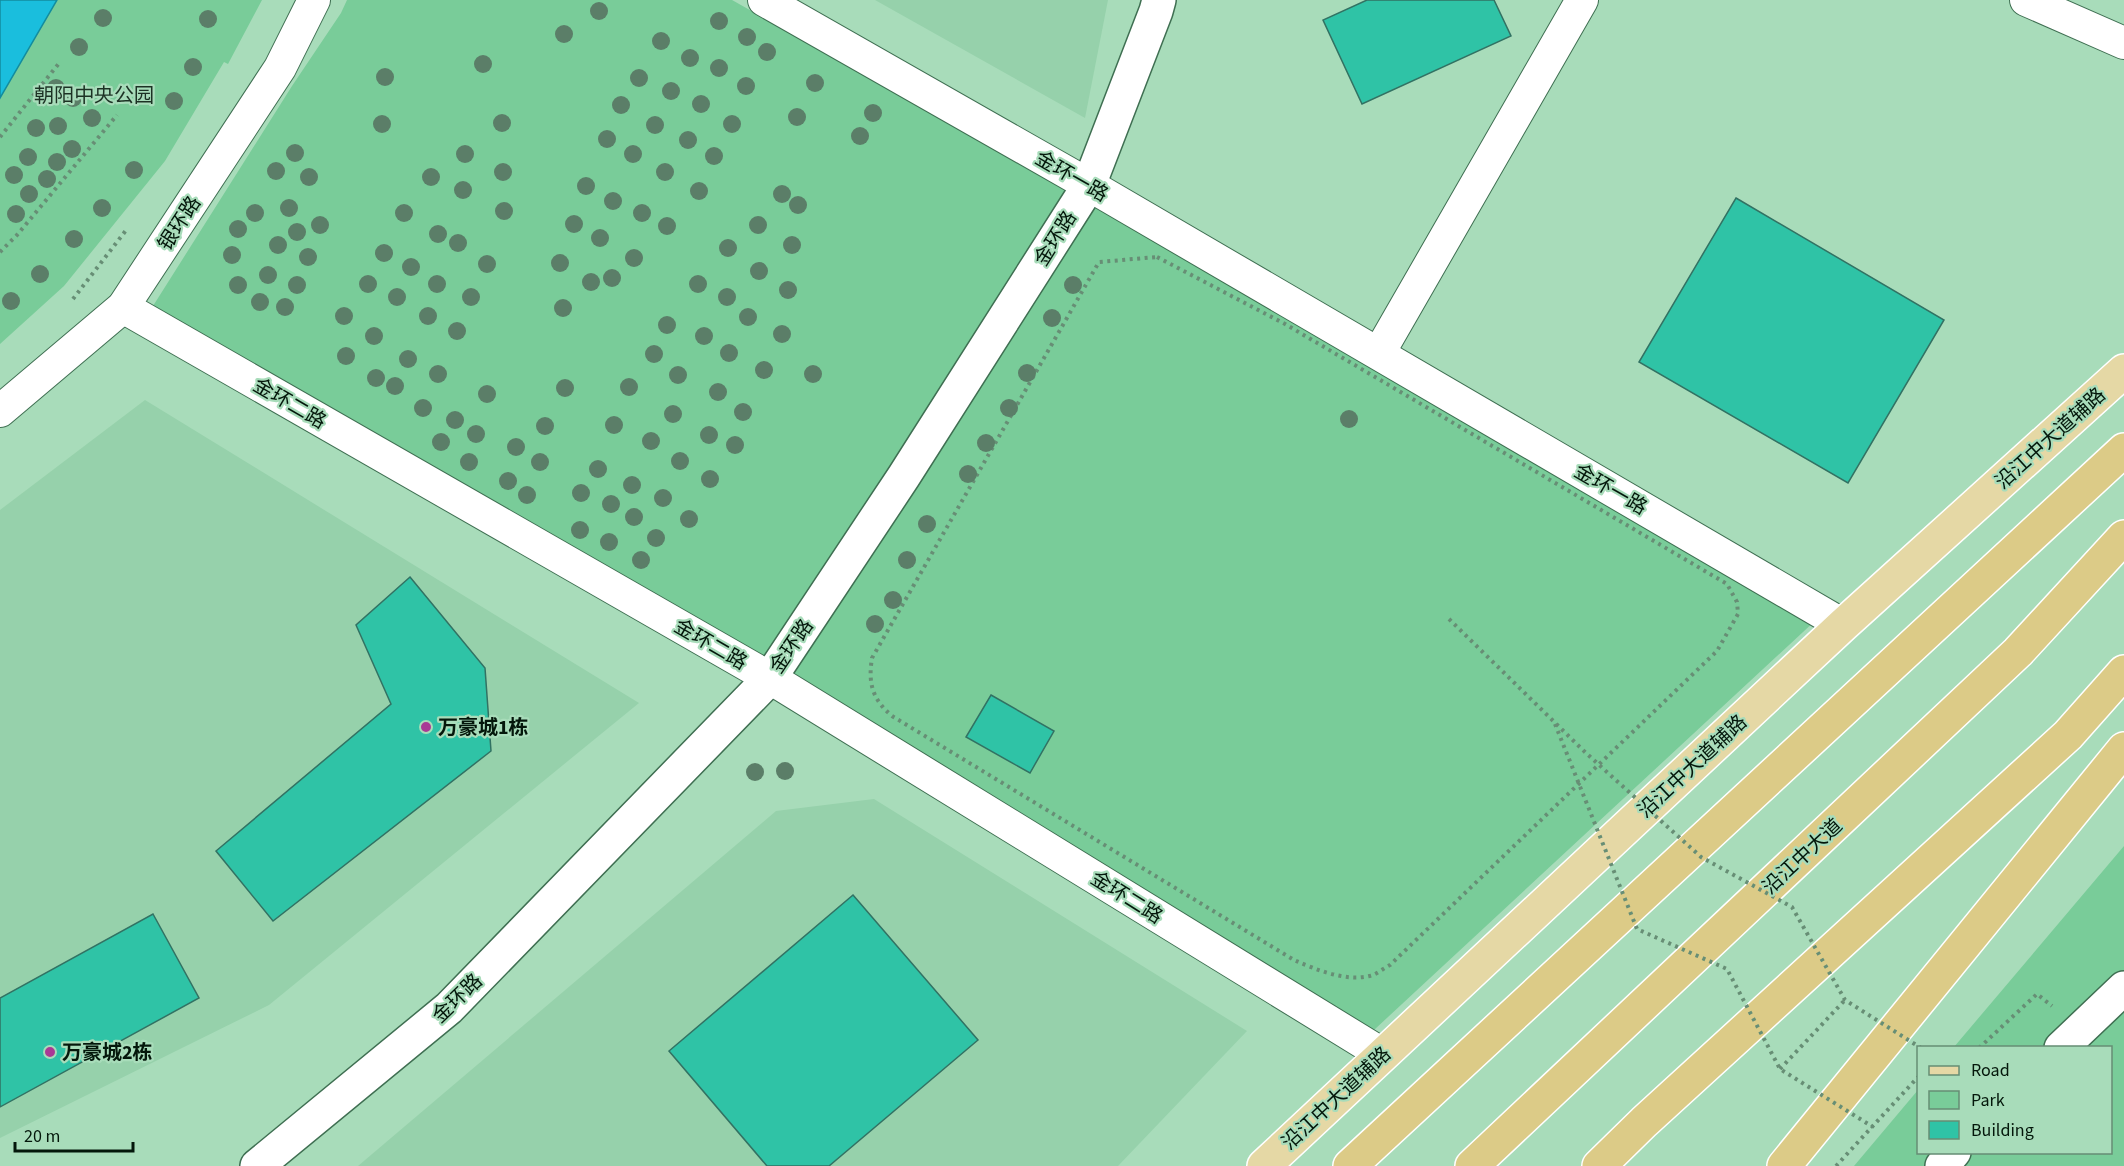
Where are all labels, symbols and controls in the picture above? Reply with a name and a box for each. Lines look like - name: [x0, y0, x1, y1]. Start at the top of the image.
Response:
- park label: 朝阳中央公园: [34, 82, 154, 110]
- street label: 金环一路: [1030, 145, 1113, 209]
- street label: 银环路: [152, 191, 208, 256]
- street label: 金环路: [1028, 206, 1084, 271]
- street label: 金环二路: [248, 372, 331, 436]
- street label: 沿江中大道辅路: [1989, 381, 2112, 496]
- street label: 金环一路: [1569, 458, 1652, 522]
- street label: 金环二路: [669, 613, 752, 677]
- street label: 金环路: [763, 614, 820, 679]
- street label: 沿江中大道辅路: [1632, 709, 1753, 825]
- place label: 万豪城1栋: [438, 714, 529, 742]
- marker: 万豪城1栋: [419, 720, 433, 734]
- street label: 沿江中大道: [1757, 812, 1849, 901]
- street label: 金环二路: [1085, 865, 1168, 931]
- street label: 金环路: [426, 968, 489, 1030]
- place label: 万豪城2栋: [62, 1039, 153, 1067]
- street label: 沿江中大道辅路: [1276, 1041, 1397, 1157]
- marker: 万豪城2栋: [43, 1045, 57, 1059]
- legend: [1917, 1046, 2112, 1154]
- text: Road: [1971, 1058, 2010, 1083]
- text: Park: [1971, 1088, 2005, 1113]
- scale bar: [15, 1115, 134, 1153]
- text: Building: [1971, 1118, 2034, 1143]
- text: 20 m: [24, 1124, 60, 1149]

